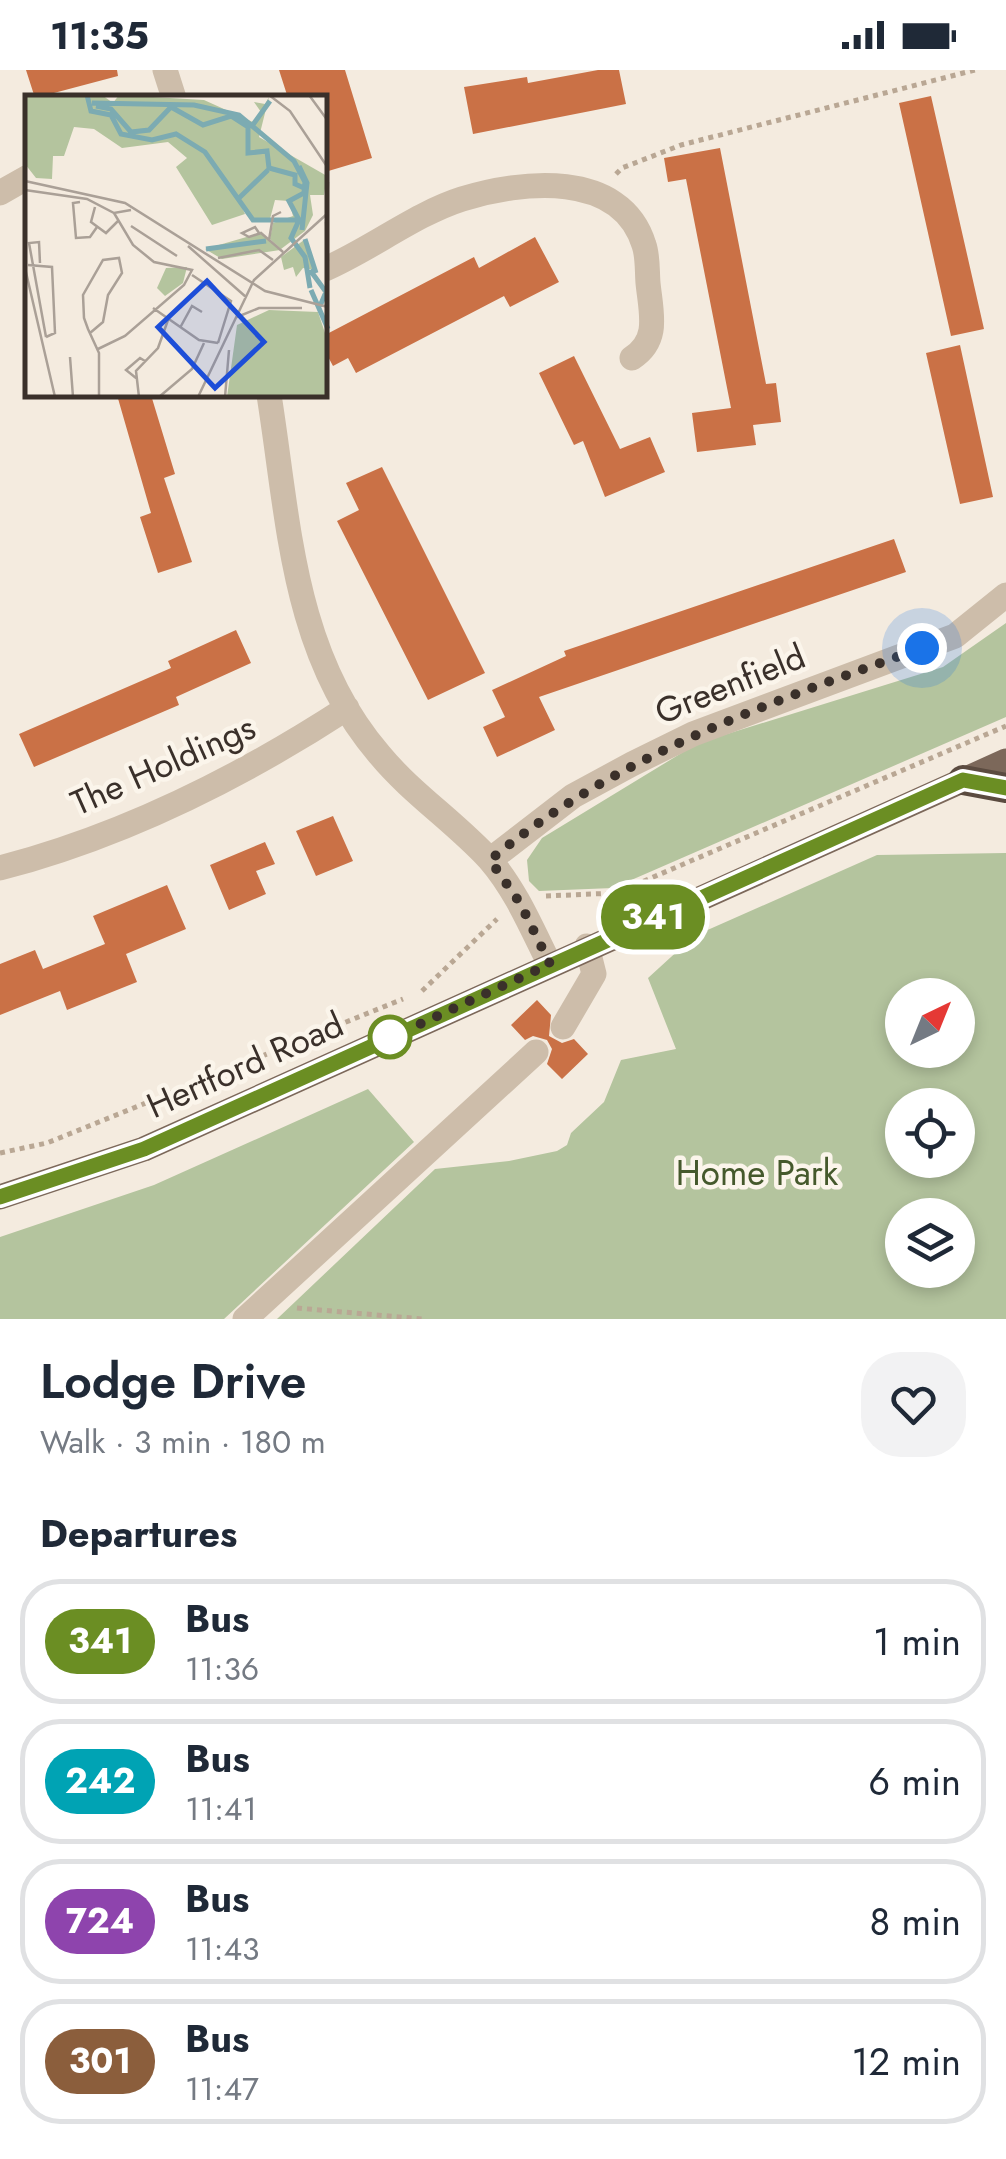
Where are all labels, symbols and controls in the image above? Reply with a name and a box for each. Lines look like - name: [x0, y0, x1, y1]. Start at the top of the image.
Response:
- text: 11:35: [50, 8, 149, 63]
- inset map: [25, 95, 328, 398]
- your location: [897, 623, 947, 673]
- street label: Greenfield: [647, 631, 813, 737]
- street label: The Holdings: [63, 702, 263, 828]
- line badge: 341: [596, 884, 710, 950]
- text: 341: [621, 892, 685, 942]
- north arrow: [885, 978, 975, 1068]
- map controls: [885, 978, 975, 1288]
- street label: Hertford Road: [139, 999, 351, 1131]
- unlabelled marker: [369, 1016, 411, 1058]
- button: locate: [885, 1088, 975, 1178]
- park label: Home Park: [676, 1148, 839, 1198]
- button: layers: [885, 1198, 975, 1288]
- text: Lodge Drive: [40, 1347, 307, 1416]
- button: heart: [861, 1352, 966, 1457]
- text: Walk · 3 min · 180 m: [40, 1419, 326, 1465]
- text: Departures: [40, 1506, 237, 1561]
- text: Bus: [185, 1591, 249, 1646]
- text: 1 min: [873, 1614, 961, 1669]
- text: 341: [68, 1616, 132, 1666]
- text: 11:36: [185, 1646, 259, 1692]
- text: Bus: [185, 1731, 250, 1786]
- text: 6 min: [868, 1754, 961, 1809]
- text: 242: [65, 1756, 135, 1806]
- text: 11:41: [185, 1786, 257, 1832]
- text: Bus: [185, 1871, 249, 1926]
- text: 8 min: [869, 1894, 961, 1949]
- text: 724: [66, 1896, 134, 1946]
- text: 11:43: [185, 1926, 260, 1972]
- text: Bus: [185, 2011, 249, 2066]
- text: 12 min: [851, 2034, 961, 2089]
- text: 301: [69, 2036, 131, 2086]
- text: 11:47: [185, 2066, 259, 2112]

